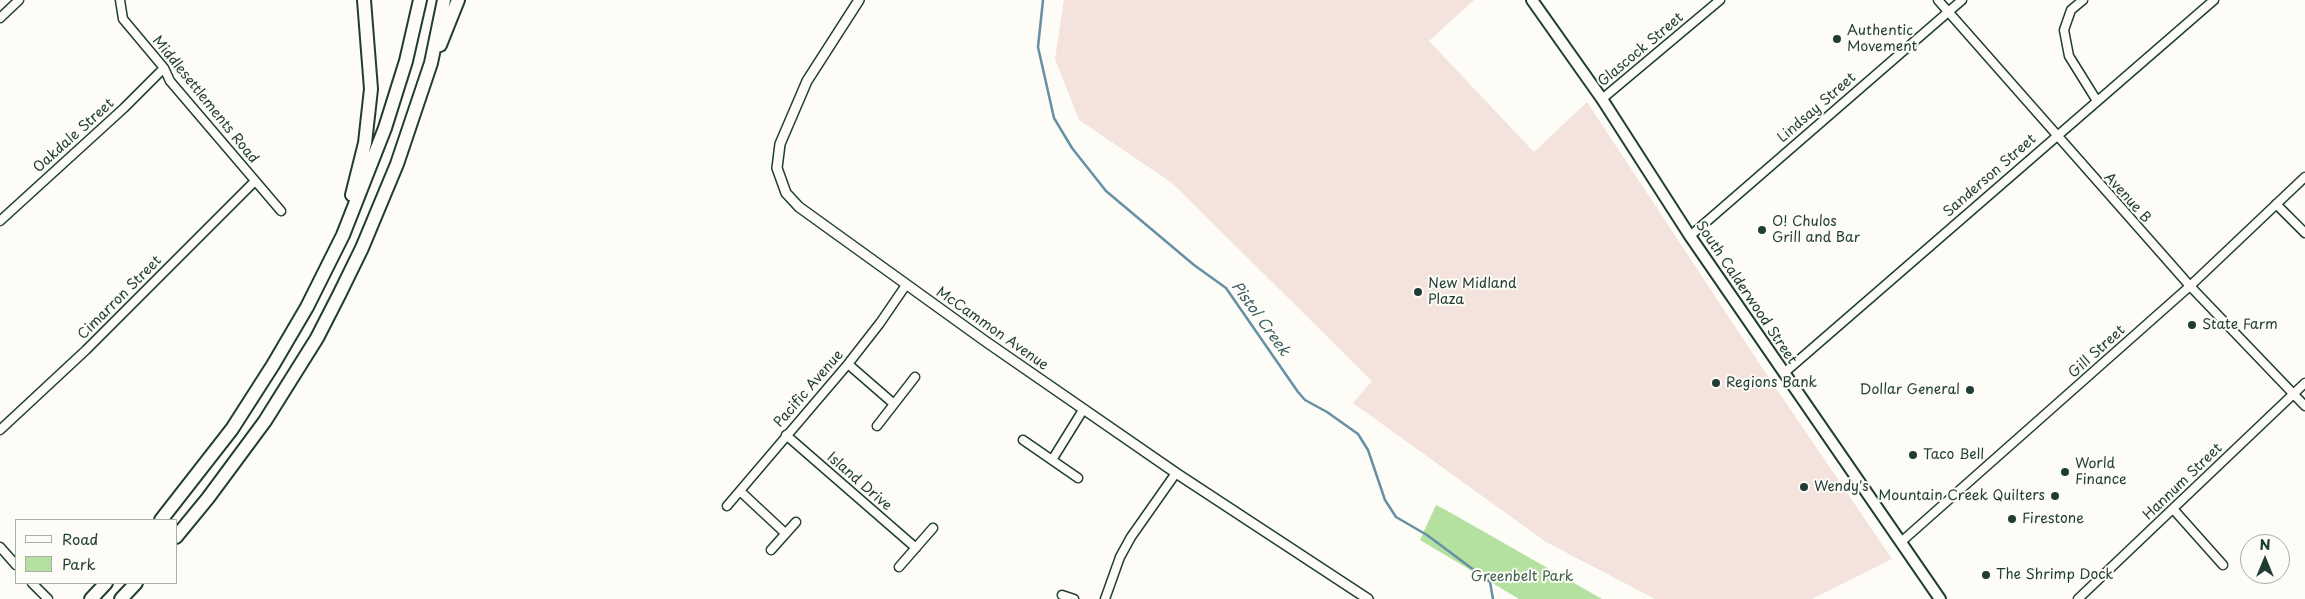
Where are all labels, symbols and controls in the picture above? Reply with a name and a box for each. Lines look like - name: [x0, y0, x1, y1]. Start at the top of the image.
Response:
- street label: Glascock Street: [1595, 9, 1687, 91]
- place label: Authentic Movement: [1847, 23, 1917, 56]
- street label: Middlesettlements Road: [148, 33, 262, 167]
- marker: Authentic Movement: [1831, 33, 1843, 45]
- street label: Lindsay Street: [1775, 70, 1859, 146]
- street label: Oakdale Street: [30, 95, 118, 177]
- street label: Sanderson Street: [1940, 131, 2040, 221]
- street label: Avenue B: [2100, 169, 2154, 227]
- place label: O! Chulos Grill and Bar: [1772, 214, 1860, 246]
- street label: South Calderwood Street: [1692, 218, 1800, 368]
- marker: O! Chulos Grill and Bar: [1756, 224, 1768, 236]
- street label: Cimarron Street: [75, 253, 165, 343]
- place label: New Midland Plaza: [1428, 276, 1516, 308]
- water label: Pistol Creek: [1227, 278, 1293, 360]
- street label: McCammon Avenue: [933, 284, 1051, 374]
- marker: New Midland Plaza: [1412, 286, 1424, 298]
- place label: State Farm: [2202, 317, 2278, 333]
- marker: State Farm: [2186, 319, 2198, 331]
- street label: Gill Street: [2065, 322, 2129, 382]
- street label: Pacific Avenue: [771, 347, 847, 431]
- place label: Regions Bank: [1726, 375, 1817, 391]
- marker: Regions Bank: [1710, 377, 1722, 389]
- place label: Dollar General: [1860, 382, 1960, 398]
- marker: Dollar General: [1964, 384, 1976, 396]
- street label: Hannum Street: [2140, 440, 2226, 524]
- place label: Taco Bell: [1923, 447, 1984, 463]
- street label: Island Drive: [823, 449, 895, 515]
- marker: Taco Bell: [1907, 449, 1919, 461]
- place label: World Finance: [2075, 456, 2127, 488]
- marker: World Finance: [2059, 466, 2071, 478]
- place label: Wendy's: [1814, 479, 1869, 495]
- marker: Wendy's: [1798, 481, 1810, 493]
- place label: Mountain Creek Quilters: [1878, 488, 2045, 504]
- marker: Mountain Creek Quilters: [2049, 490, 2061, 502]
- place label: Firestone: [2022, 511, 2084, 527]
- marker: Firestone: [2006, 513, 2018, 525]
- legend: [15, 519, 178, 584]
- text: Road: [62, 527, 98, 550]
- north arrow: [2240, 534, 2290, 584]
- text: N: [2259, 534, 2271, 555]
- text: Park: [62, 552, 96, 575]
- place label: The Shrimp Dock: [1996, 567, 2113, 583]
- park label: Greenbelt Park: [1471, 569, 1573, 585]
- marker: The Shrimp Dock: [1980, 569, 1992, 581]

